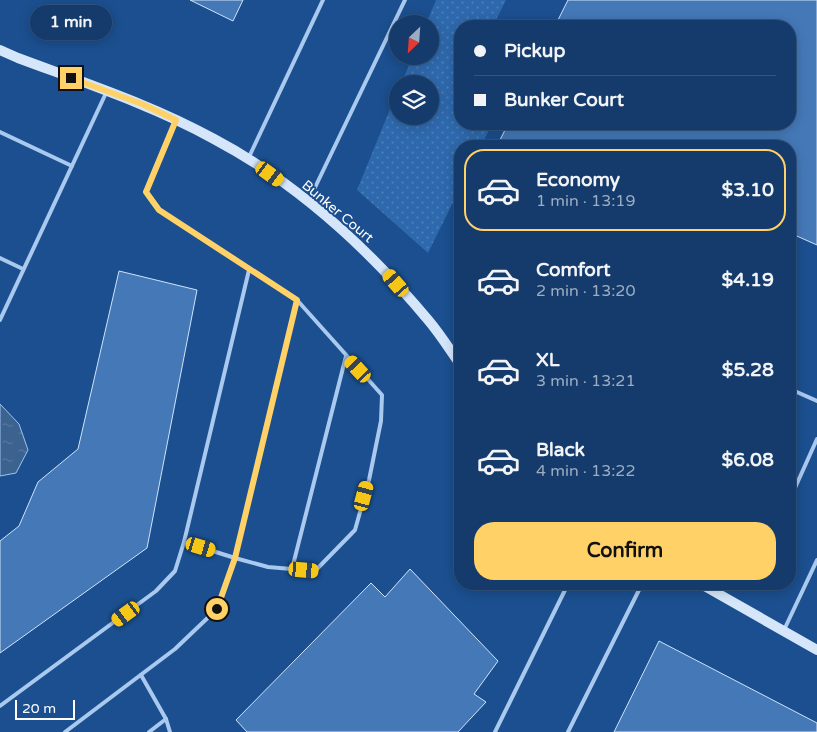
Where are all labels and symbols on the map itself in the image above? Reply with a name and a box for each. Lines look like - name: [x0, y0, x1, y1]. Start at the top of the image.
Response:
- callout: 1 min: [30, 5, 112, 40]
- north arrow: [389, 15, 439, 65]
- route end: [60, 67, 82, 89]
- car: [253, 159, 286, 189]
- street label: Bunker Court: [298, 176, 377, 247]
- car: [380, 267, 411, 299]
- car: [342, 353, 373, 385]
- car: [352, 480, 375, 512]
- car: [184, 535, 217, 559]
- car: [288, 561, 319, 579]
- route start: [206, 598, 228, 620]
- car: [109, 599, 142, 629]
- scale bar: [15, 697, 75, 720]

